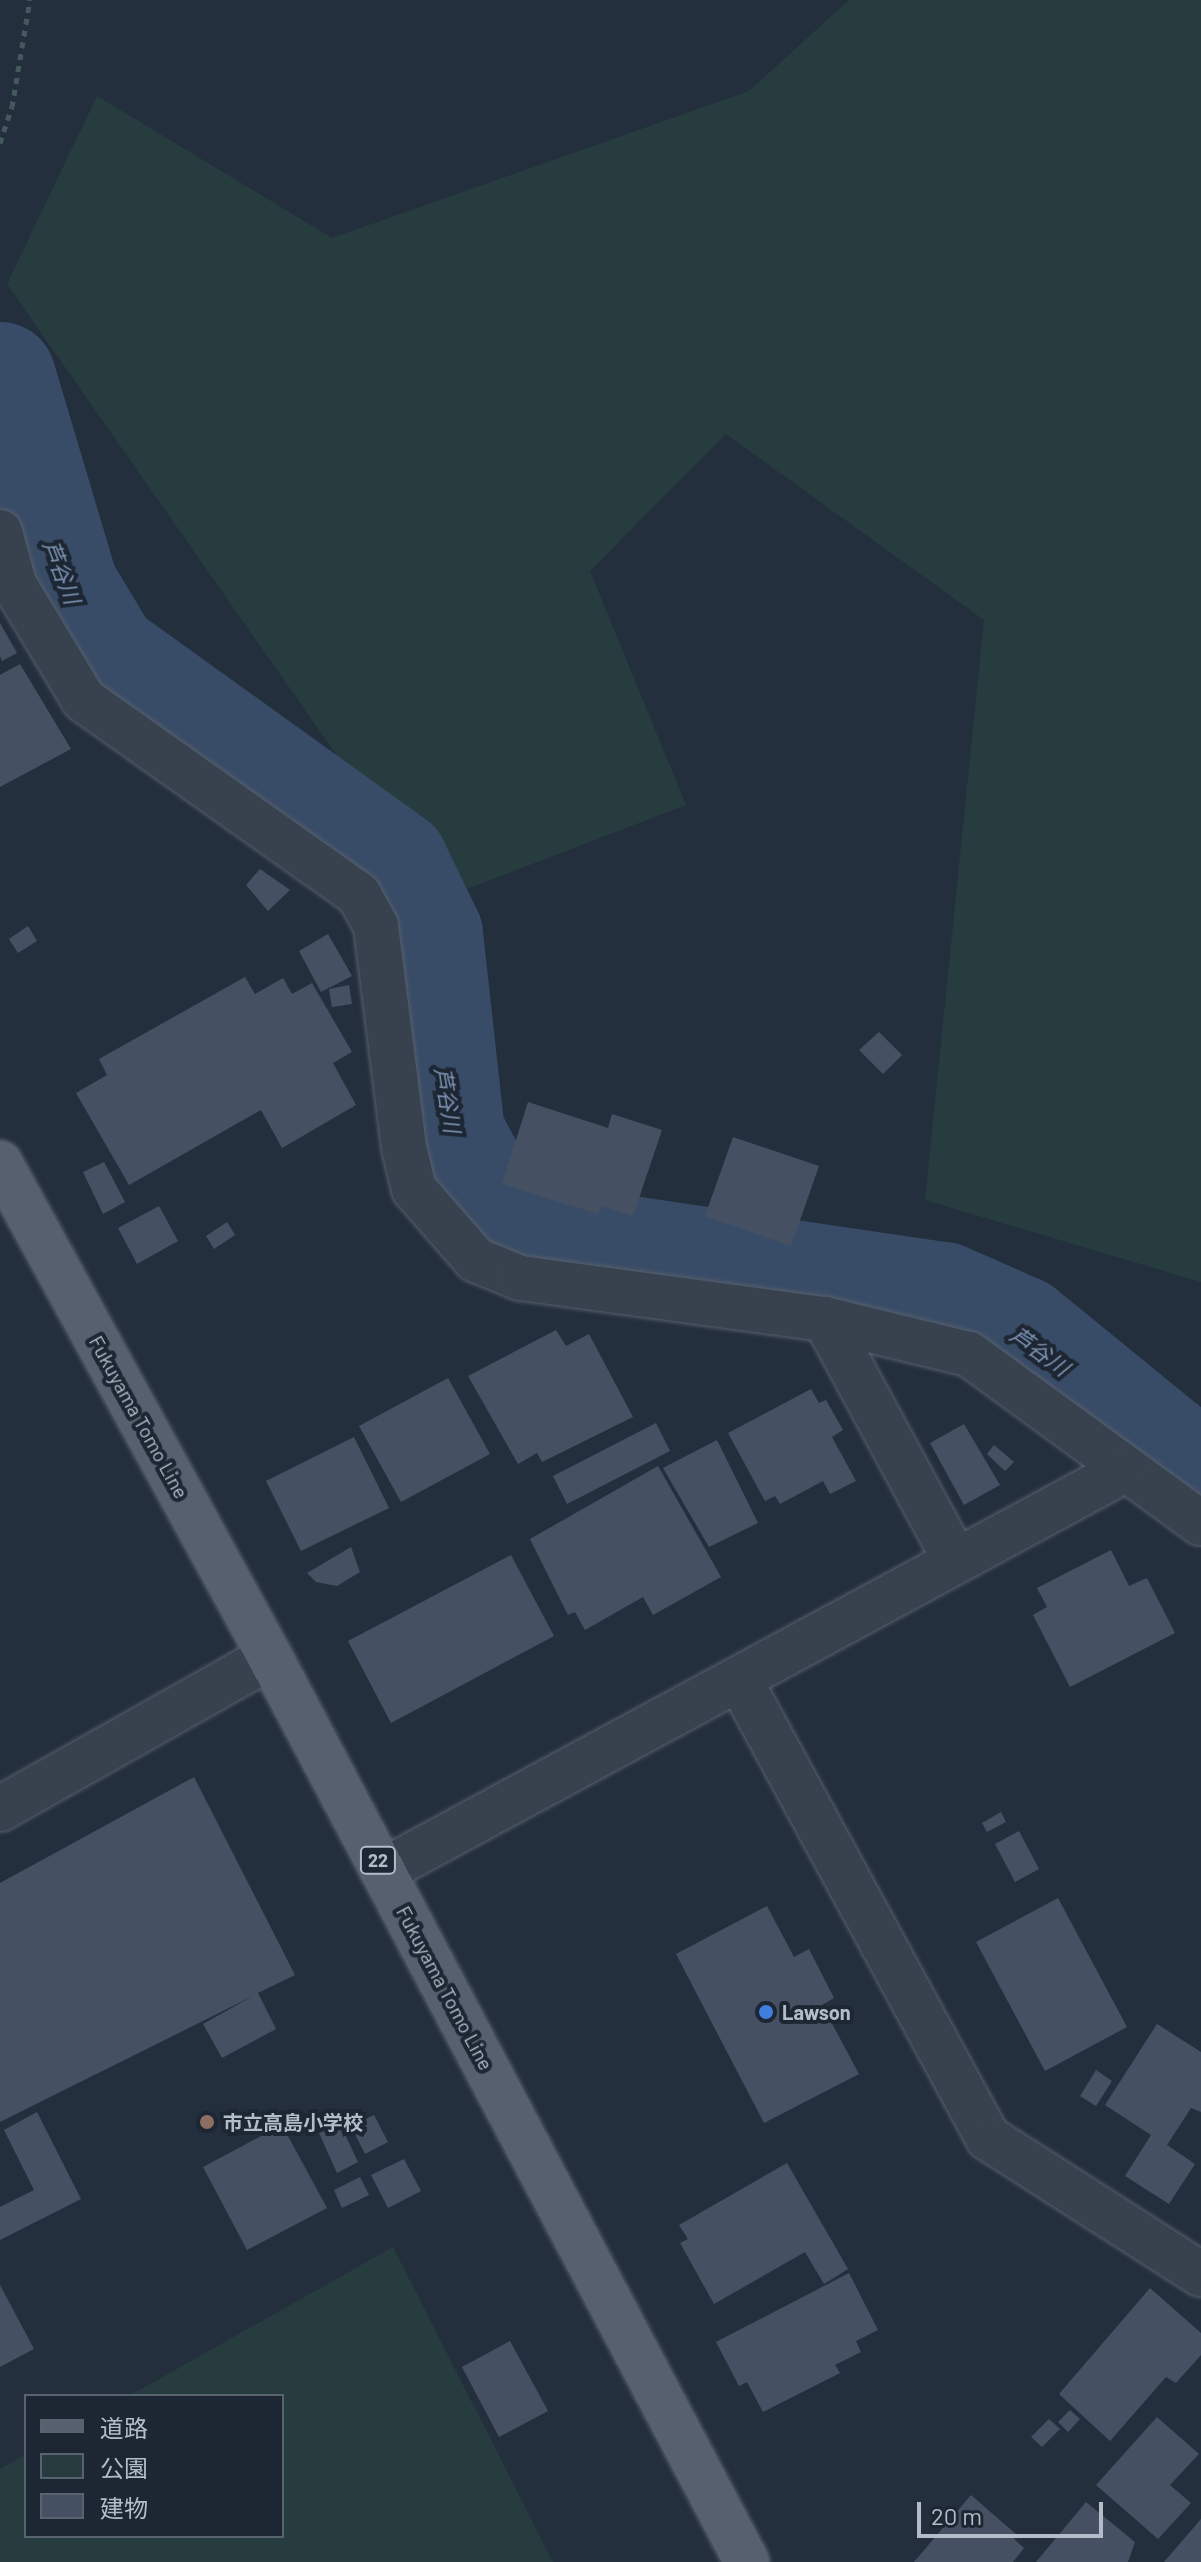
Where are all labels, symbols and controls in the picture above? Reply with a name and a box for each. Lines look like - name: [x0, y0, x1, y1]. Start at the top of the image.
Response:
- water label: 芦谷川: [38, 536, 86, 608]
- water label: 芦谷川: [430, 1065, 466, 1135]
- water label: 芦谷川: [1006, 1321, 1074, 1381]
- street label: Fukuyama Tomo Line: [84, 1331, 194, 1503]
- road number: 22: [358, 1846, 398, 1874]
- street label: Fukuyama Tomo Line: [392, 1902, 498, 2074]
- place label: Lawson: [782, 2000, 851, 2024]
- marker: Lawson: [757, 2003, 775, 2021]
- place label: 市立高島小学校: [223, 2110, 363, 2134]
- marker: 市立高島小学校: [198, 2113, 216, 2131]
- legend: [24, 2394, 284, 2538]
- text: 道路: [100, 2413, 148, 2442]
- text: 公園: [100, 2453, 148, 2482]
- scale bar: [921, 2486, 1107, 2536]
- text: 建物: [100, 2493, 148, 2522]
- text: 20 m: [931, 2501, 982, 2530]

